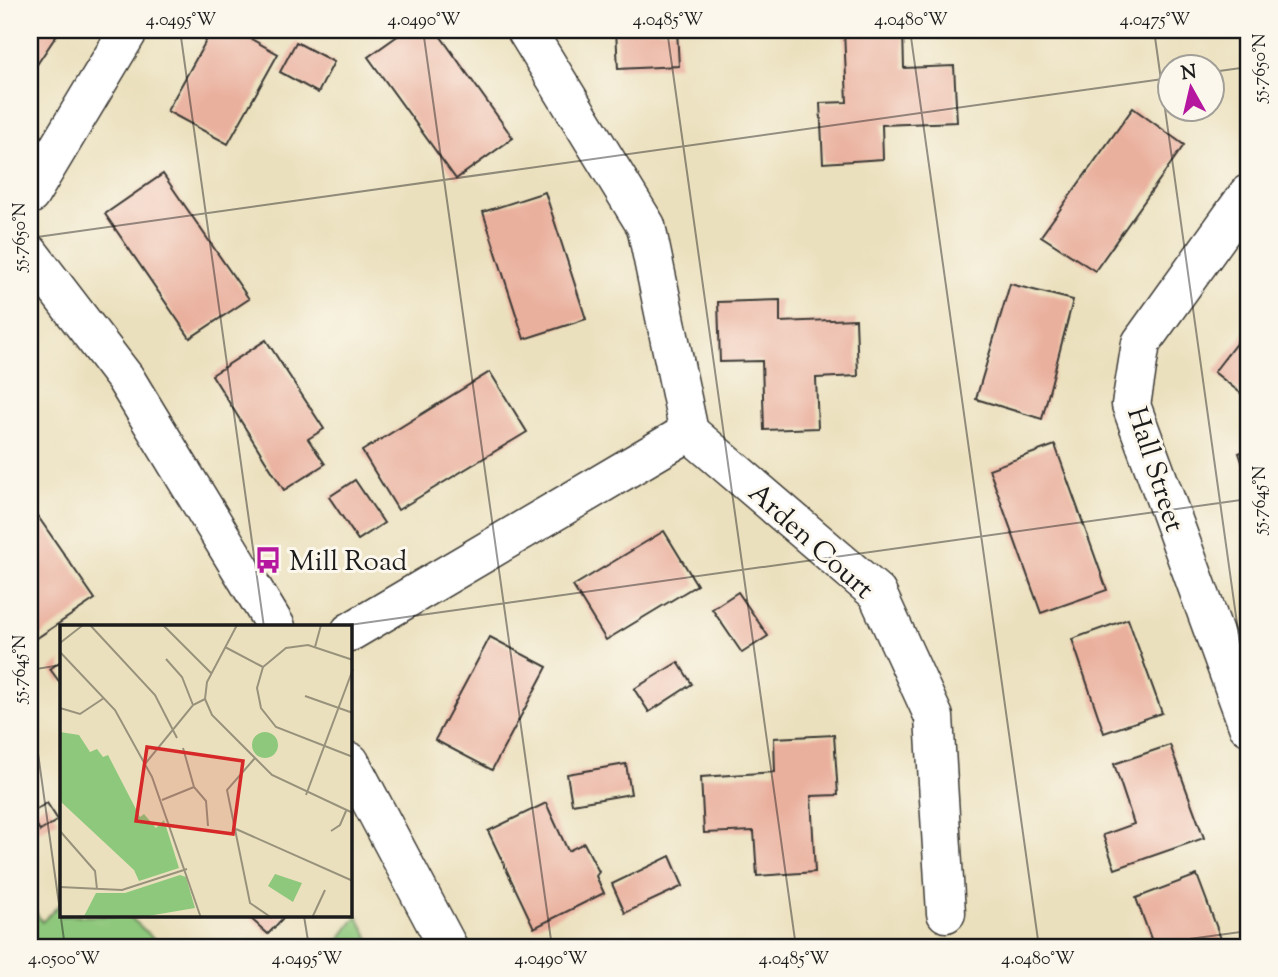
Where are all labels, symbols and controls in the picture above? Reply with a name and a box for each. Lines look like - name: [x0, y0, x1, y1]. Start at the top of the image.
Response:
- text: 4.0495°W: [146, 8, 216, 34]
- text: 4.0490°W: [387, 8, 461, 34]
- text: 4.0485°W: [633, 8, 703, 34]
- text: 4.0480°W: [874, 8, 948, 34]
- text: 4.0475°W: [1120, 8, 1190, 34]
- text: 55.7650°N: [1248, 33, 1274, 104]
- north arrow: [1156, 52, 1226, 122]
- text: N: [1180, 59, 1198, 88]
- text: 55.7650°N: [8, 202, 34, 273]
- street label: Hall Street: [1115, 402, 1193, 538]
- text: 55.7645°N: [1248, 466, 1274, 535]
- street label: Arden Court: [738, 475, 882, 610]
- place label: Mill Road: [289, 543, 407, 583]
- bus stop icon: Mill Road: [253, 545, 283, 575]
- inset map: [60, 625, 352, 918]
- text: 55.7645°N: [8, 635, 34, 704]
- text: 4.0500°W: [28, 947, 100, 973]
- text: 4.0495°W: [272, 947, 342, 973]
- text: 4.0490°W: [514, 947, 588, 973]
- text: 4.0485°W: [759, 947, 829, 973]
- text: 4.0480°W: [1001, 947, 1075, 973]

